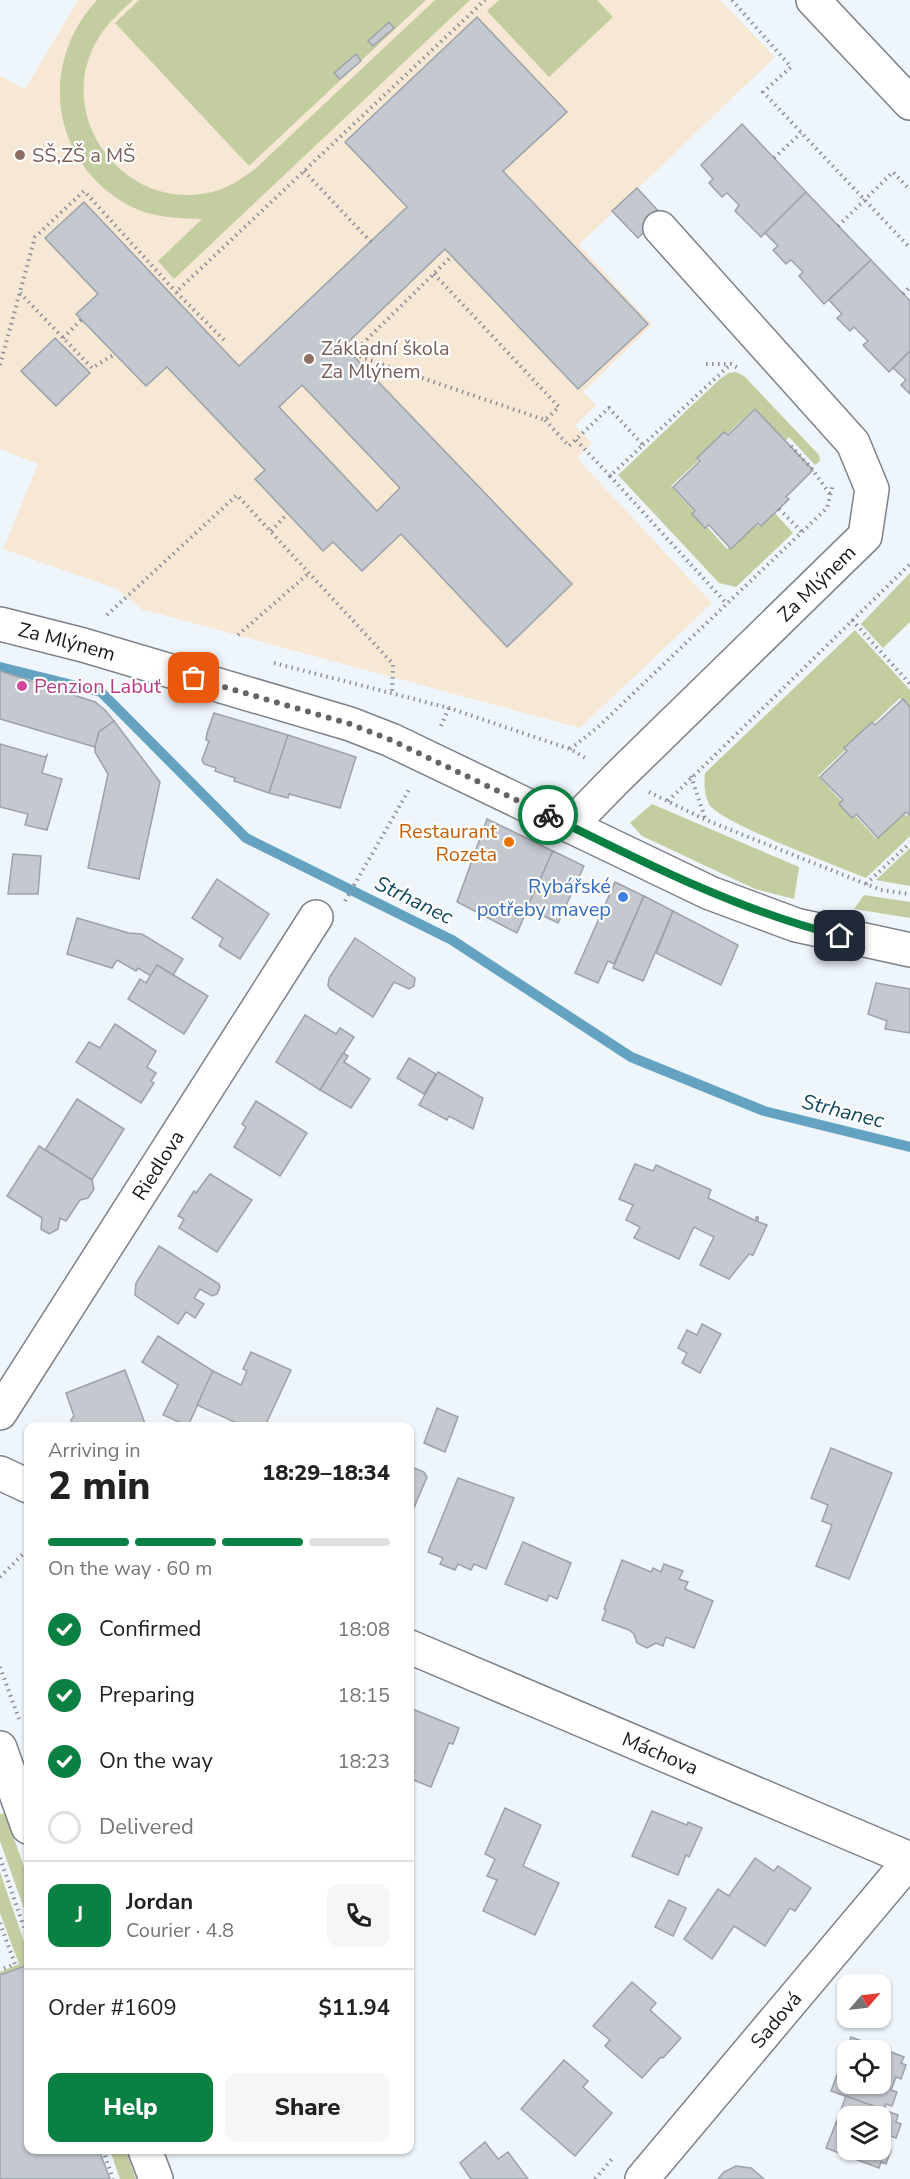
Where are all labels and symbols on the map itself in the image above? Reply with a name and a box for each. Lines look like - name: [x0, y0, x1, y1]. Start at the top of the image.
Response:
- place label: SŠ,ZŠ a MŠ: [32, 142, 135, 169]
- marker: SŠ,ZŠ a MŠ: [13, 148, 27, 162]
- place label: Základní škola Za Mlýnem: [321, 335, 450, 385]
- marker: Základní škola Za Mlýnem: [302, 352, 316, 366]
- street label: Za Mlýnem: [772, 539, 862, 628]
- street label: Za Mlýnem: [15, 616, 118, 668]
- pin: [168, 652, 219, 703]
- place label: Penzion Labuť: [34, 673, 162, 700]
- marker: Penzion Labuť: [15, 679, 29, 693]
- courier: [518, 785, 578, 845]
- place label: Restaurant Rozeta: [399, 818, 498, 868]
- marker: Restaurant Rozeta: [502, 835, 516, 849]
- water label: Strhanec: [370, 869, 458, 931]
- place label: Rybářské potřeby mavep: [477, 873, 611, 923]
- marker: Rybářské potřeby mavep: [616, 890, 630, 904]
- pin: [814, 910, 865, 961]
- water label: Strhanec: [799, 1087, 887, 1135]
- street label: Riedlova: [126, 1125, 191, 1205]
- street label: Máchova: [618, 1726, 702, 1782]
- north arrow: [837, 1974, 891, 2028]
- street label: Sadová: [745, 1986, 808, 2054]

